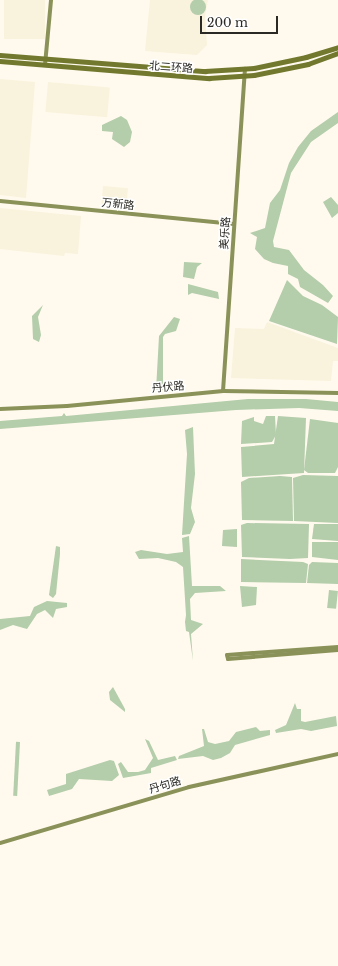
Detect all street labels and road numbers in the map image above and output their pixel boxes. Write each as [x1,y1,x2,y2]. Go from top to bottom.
street label: 北二环路 [149,59,193,75]
street label: 万新路 [101,196,135,212]
street label: 美乐路 [217,216,233,250]
street label: 丹伏路 [151,379,185,395]
street label: 丹句路 [147,774,183,796]

